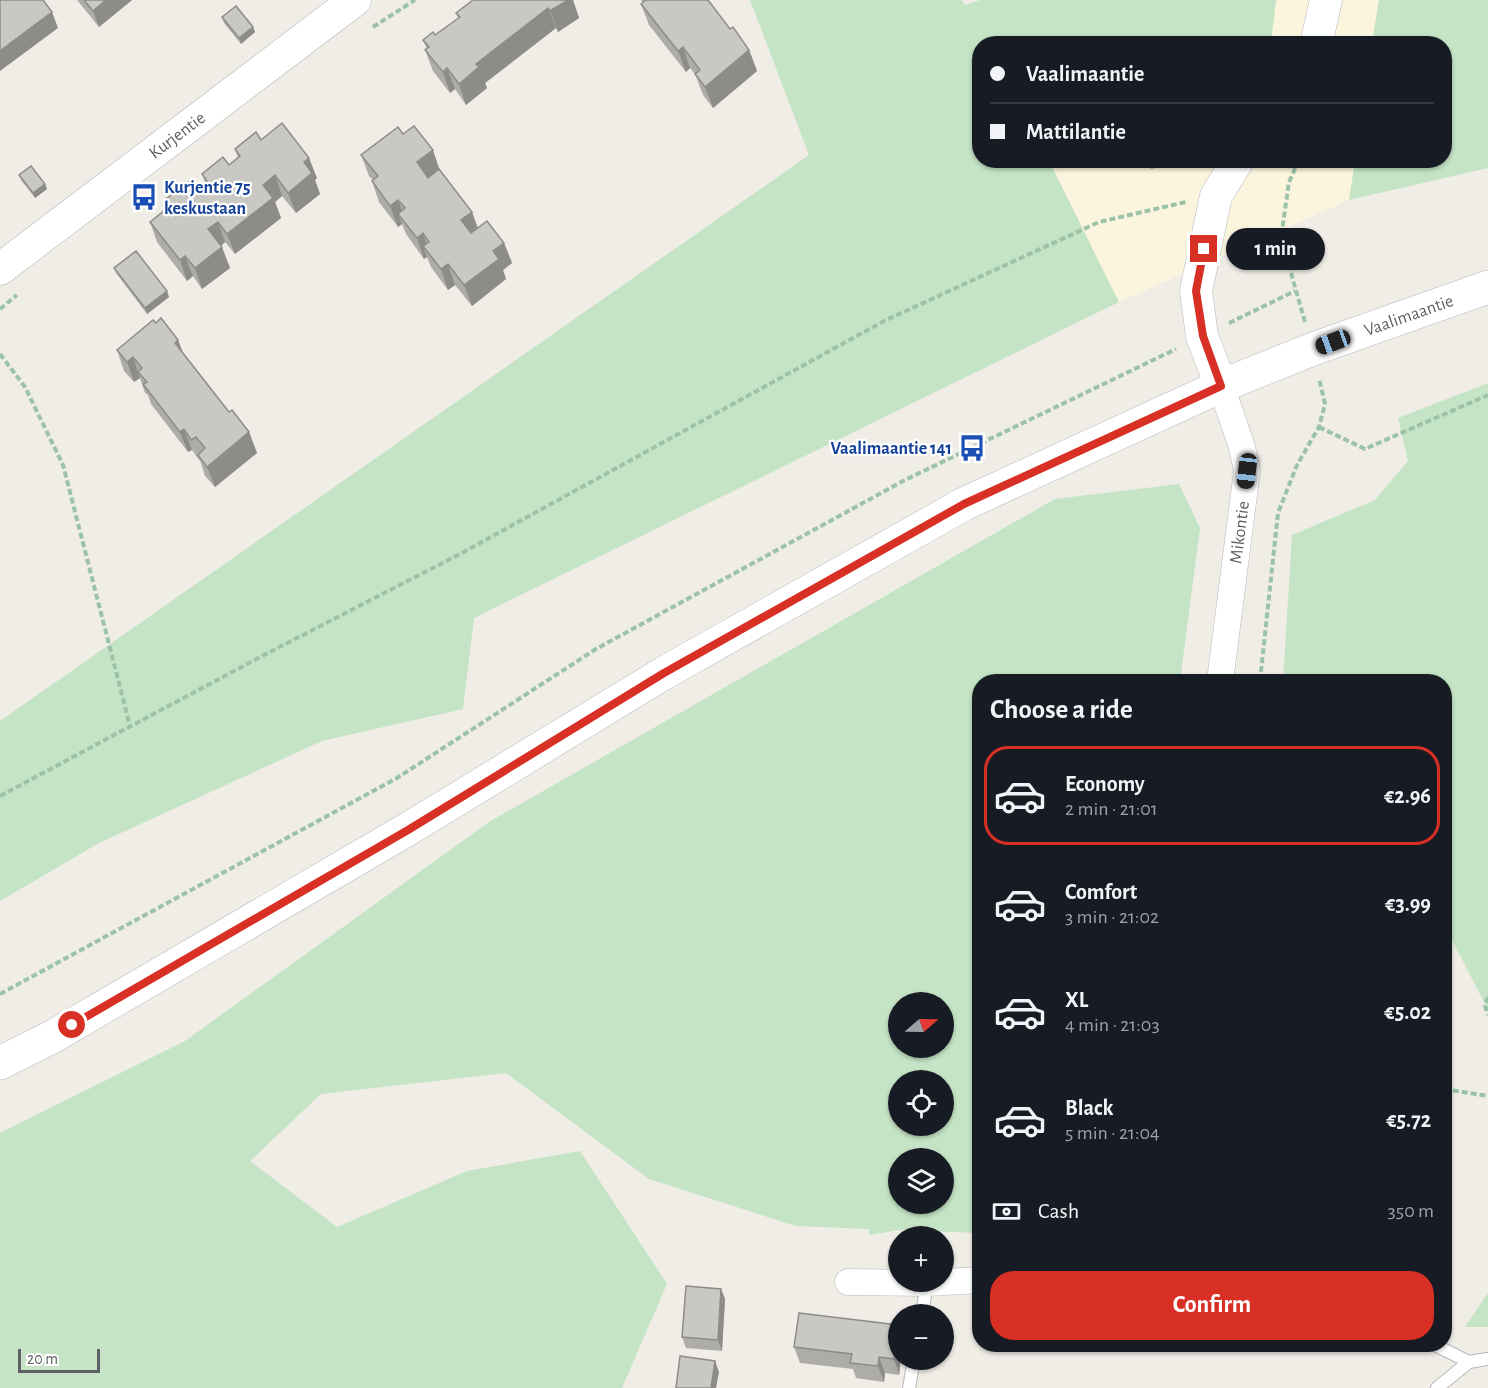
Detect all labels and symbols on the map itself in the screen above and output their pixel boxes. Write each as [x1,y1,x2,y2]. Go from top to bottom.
street label: Kurjentie [146,109,209,163]
place label: Kurjentie 75 keskustaan [164,179,251,218]
bus stop icon: Kurjentie 75 keskustaan [129,182,159,212]
callout: 1 min [1225,228,1324,270]
route end [1190,235,1217,262]
street label: Vaalimaantie [1362,292,1456,340]
car [1313,327,1353,357]
bus stop icon: Vaalimaantie 141 [957,433,987,463]
place label: Vaalimaantie 141 [830,440,952,458]
car [1236,452,1258,490]
street label: Mikontie [1227,500,1253,565]
north arrow [888,992,954,1058]
route start [58,1011,85,1038]
scale bar [18,1346,100,1374]

